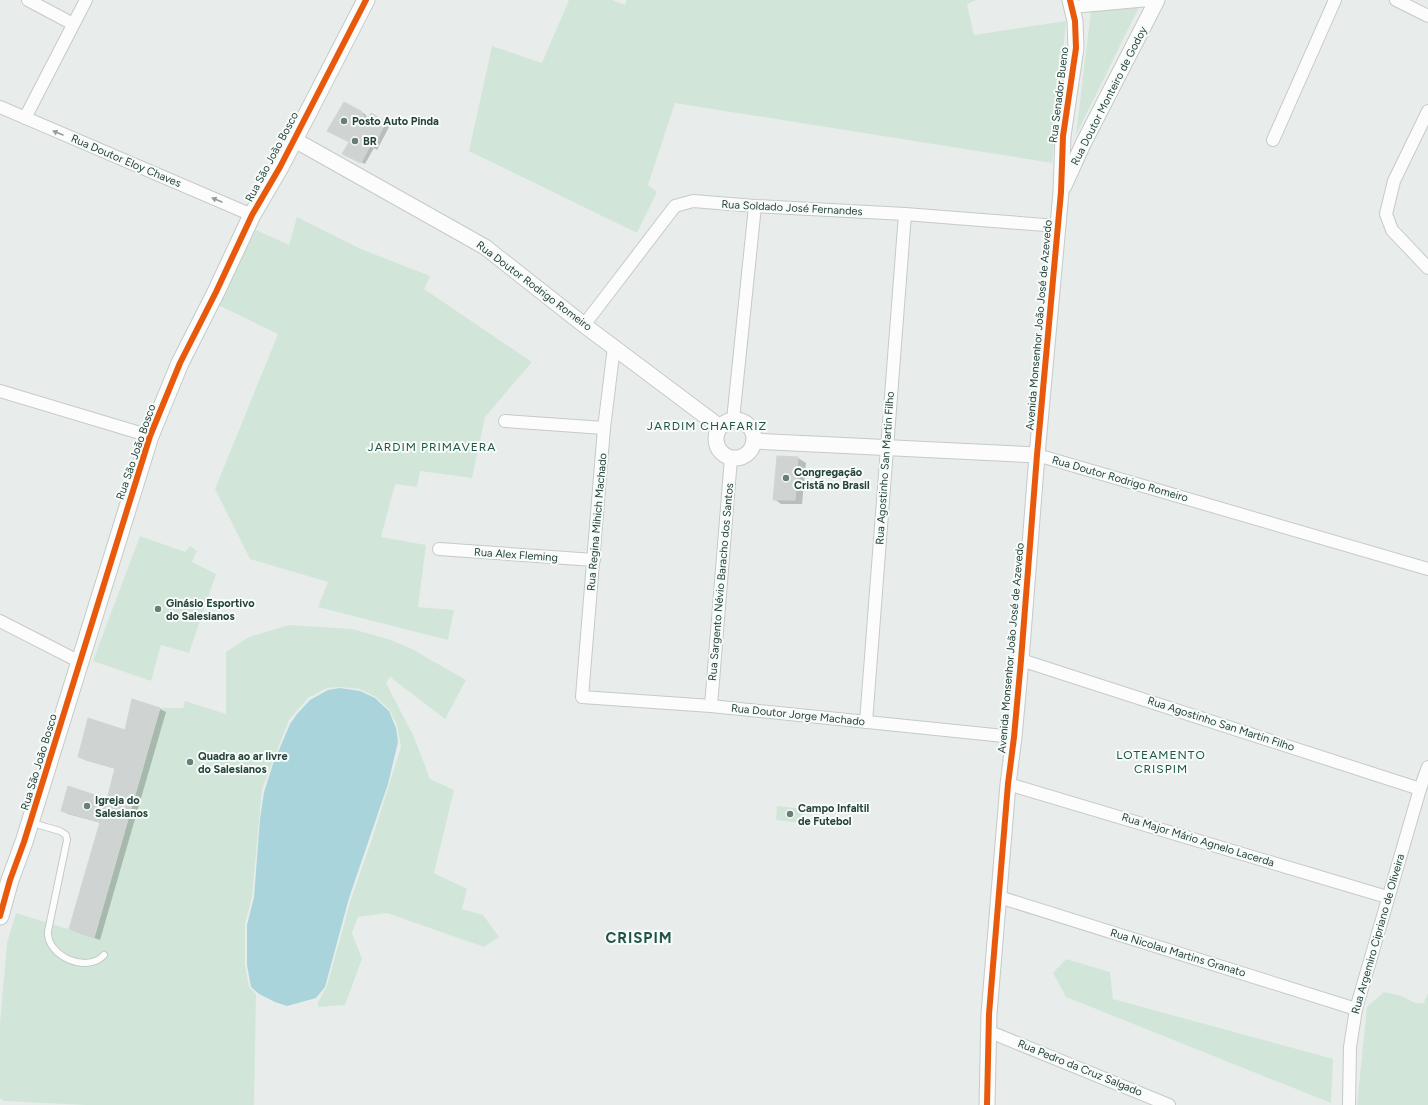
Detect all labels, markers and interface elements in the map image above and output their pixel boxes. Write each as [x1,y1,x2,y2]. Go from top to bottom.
street label: Rua Doutor Monteiro de Godoy [1068,24,1150,168]
street label: Rua Senador Bueno [1047,46,1071,144]
street label: Rua São João Bosco [243,110,301,204]
place label: Posto Auto Pinda [352,115,439,128]
marker: Posto Auto Pinda [339,116,349,126]
one-way arrow [52,129,64,135]
street label: Rua Doutor Eloy Chaves [69,132,183,190]
place label: BR [363,135,377,148]
marker: BR [350,136,360,146]
one-way arrow [211,197,222,203]
street label: Rua Soldado José Fernandes [721,198,863,218]
street label: Avenida Monsenhor João José de Azevedo [1023,219,1055,431]
street label: Rua Doutor Rodrigo Romeiro [474,238,594,334]
street label: Rua Agostinho San Martin Filho [873,391,897,545]
street label: Rua São João Bosco [114,403,158,501]
district label: JARDIM CHAFARIZ [647,419,767,433]
district label: JARDIM PRIMAVERA [368,440,497,454]
street label: Rua Regina Mihich Machado [584,452,610,592]
street label: Rua Doutor Rodrigo Romeiro [1050,453,1190,505]
place label: Congregação Cristã no Brasil [794,466,870,492]
marker: Congregação Cristã no Brasil [781,473,791,483]
street label: Rua Sargento Névio Baracho dos Santos [706,482,736,682]
street label: Avenida Monsenhor João José de Azevedo [995,542,1027,754]
street label: Rua Alex Fleming [474,546,558,564]
place label: Ginásio Esportivo do Salesianos [166,597,255,623]
marker: Ginásio Esportivo do Salesianos [153,604,163,614]
street label: Rua Agostinho San Martin Filho [1146,694,1296,754]
street label: Rua Doutor Jorge Machado [730,701,866,729]
street label: Rua São João Bosco [18,712,60,812]
district label: LOTEAMENTO CRISPIM [1116,748,1206,776]
place label: Quadra ao ar livre do Salesianos [198,750,287,776]
marker: Quadra ao ar livre do Salesianos [185,757,195,767]
place label: Igreja do Salesianos [95,794,148,820]
marker: Igreja do Salesianos [82,801,92,811]
place label: Campo Infaltil de Futebol [798,802,870,828]
marker: Campo Infaltil de Futebol [785,809,795,819]
street label: Rua Major Mário Agnelo Lacerda [1120,811,1276,869]
street label: Rua Argemiro Cipriano de Oliveira [1349,852,1407,1016]
street label: Rua Nicolau Martins Granato [1109,926,1247,980]
district label: CRISPIM [605,929,673,947]
street label: Rua Pedro da Cruz Salgado [1016,1037,1144,1099]

